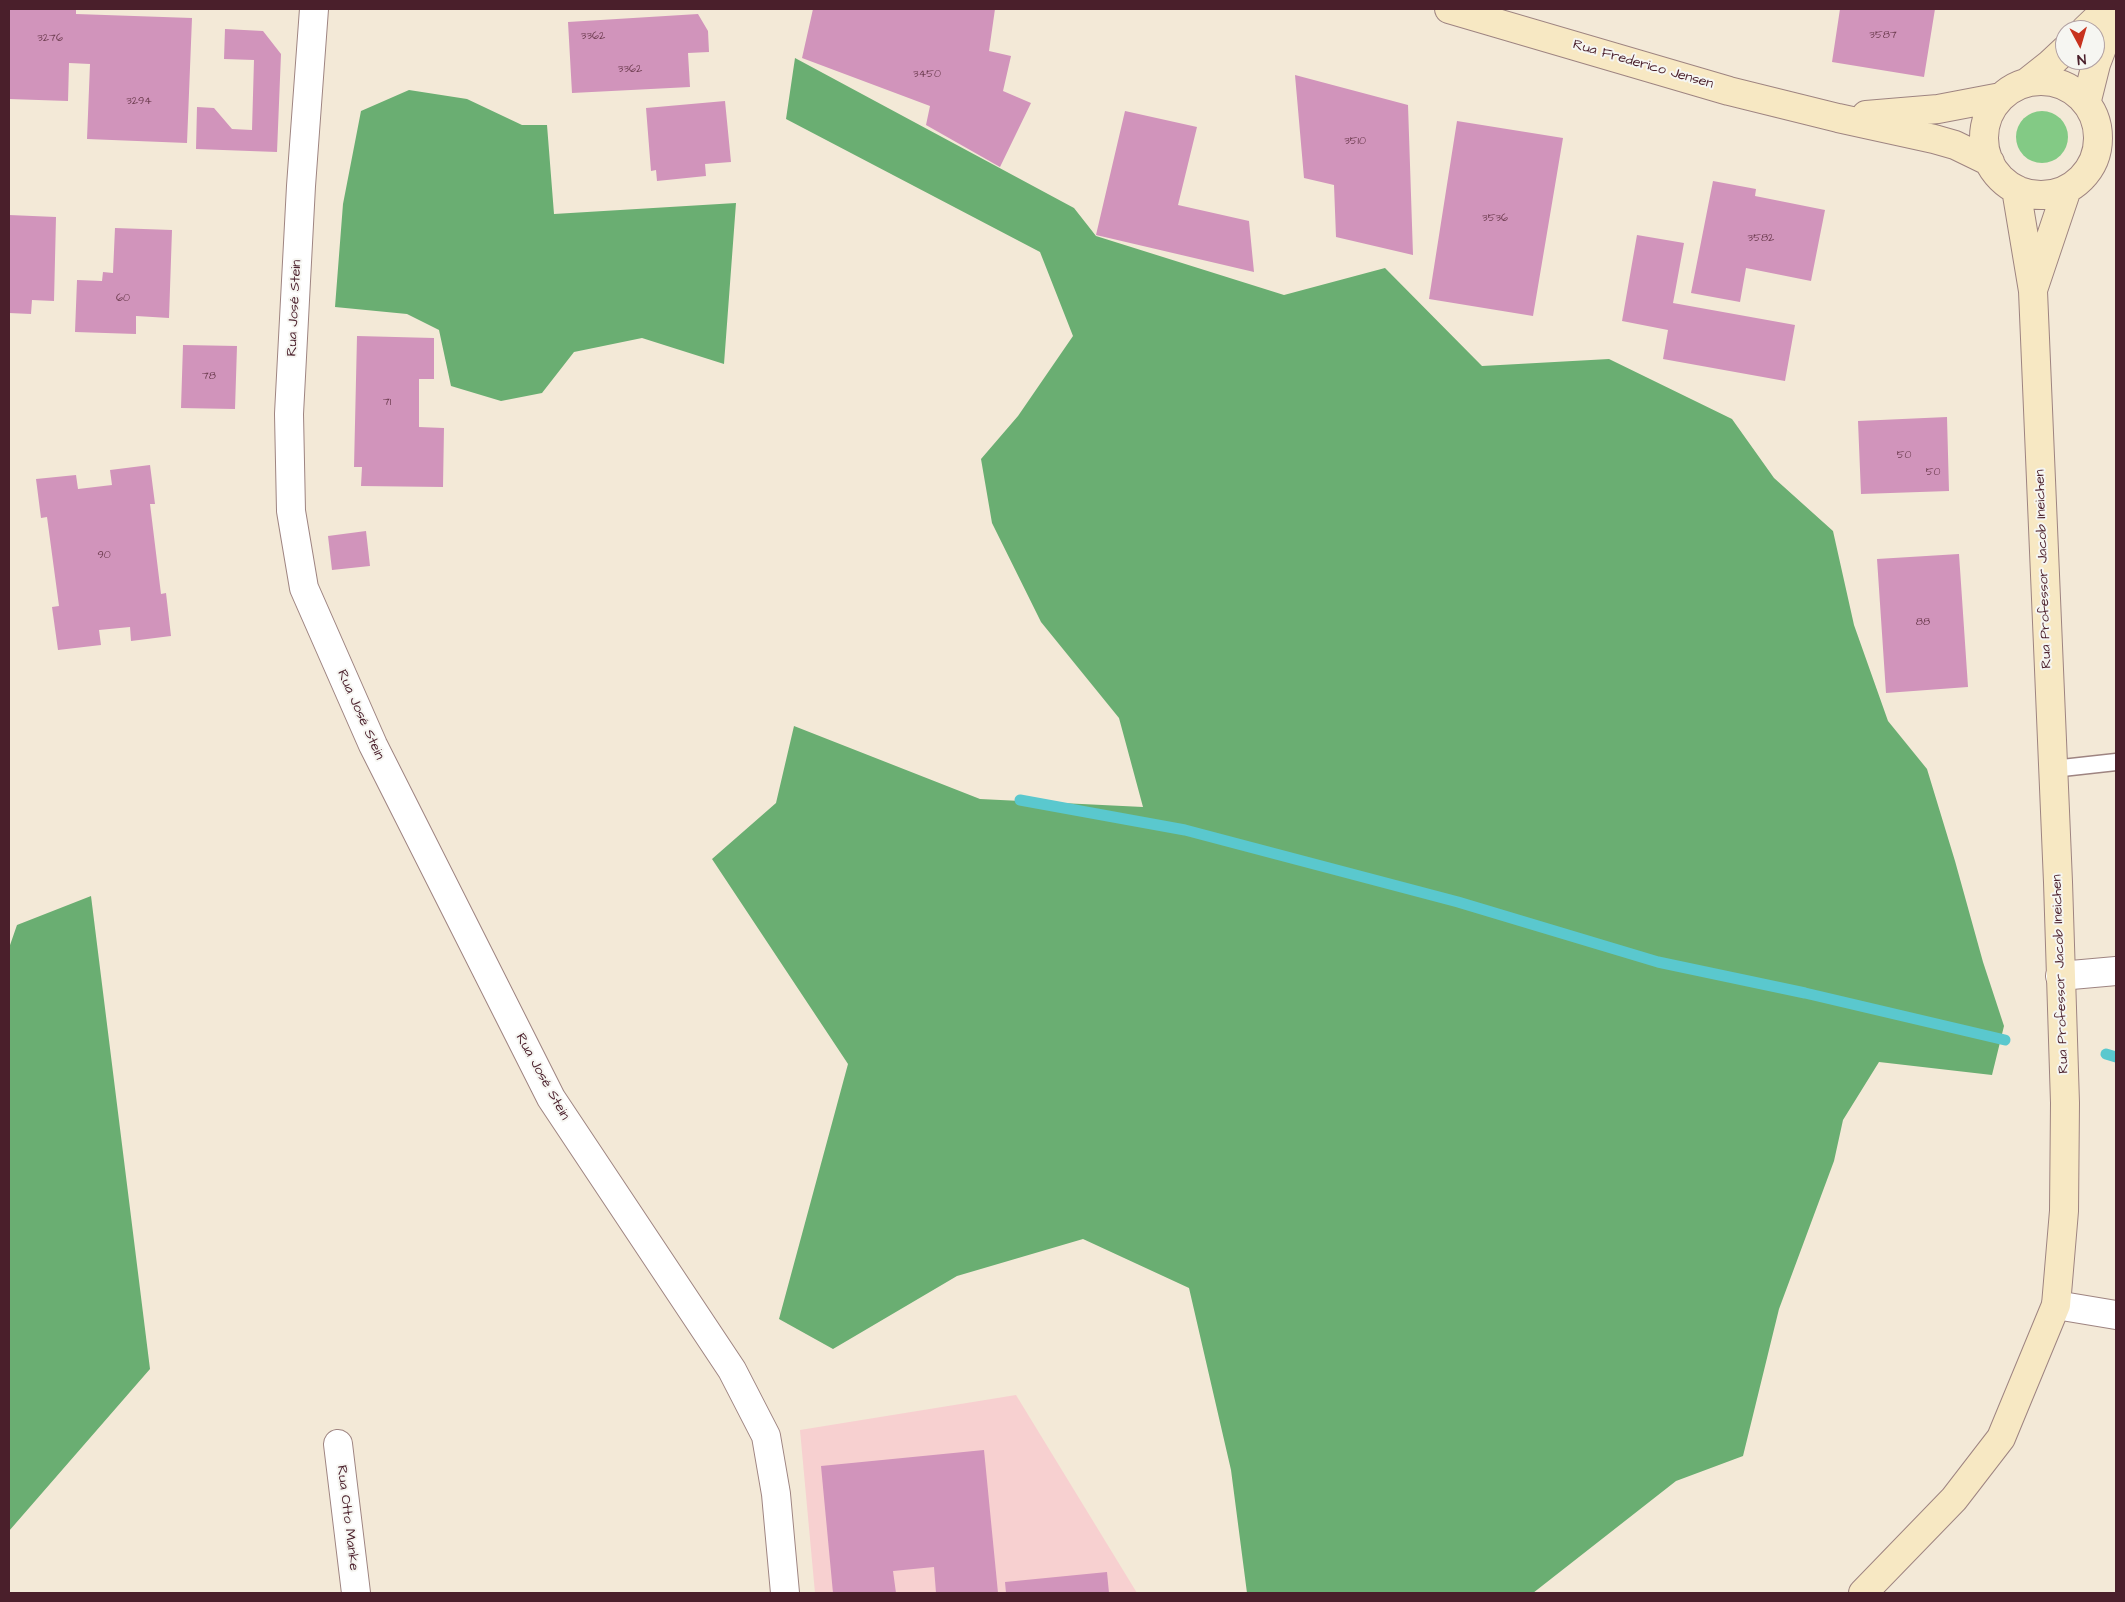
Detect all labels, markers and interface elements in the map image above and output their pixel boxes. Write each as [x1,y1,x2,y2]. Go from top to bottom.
north arrow [2055,20,2105,70]
house number: 3587 [1869,29,1897,43]
house number: 3362 [581,30,605,44]
house number: 3276 [37,32,63,46]
street label: Rua Frederico Jensen [1571,37,1715,93]
text: N [2076,49,2087,69]
house number: 3362 [618,63,642,77]
house number: 3450 [913,68,941,82]
house number: 3294 [126,95,152,109]
house number: 3510 [1344,135,1366,149]
house number: 3536 [1482,212,1508,226]
house number: 3582 [1748,232,1774,246]
street label: Rua José Stein [284,259,306,357]
house number: 60 [116,292,130,306]
house number: 78 [202,370,216,384]
house number: 71 [383,396,391,410]
house number: 50 [1897,449,1911,463]
house number: 50 [1926,466,1940,480]
street label: Rua Professor Jacob Ineichen [2032,469,2056,669]
house number: 90 [97,549,111,563]
house number: 88 [1916,616,1930,630]
street label: Rua José Stein [333,667,387,763]
street label: Rua Professor Jacob Ineichen [2049,874,2073,1074]
street label: Rua José Stein [511,1031,573,1123]
street label: Rua Otto Manke [332,1464,362,1572]

